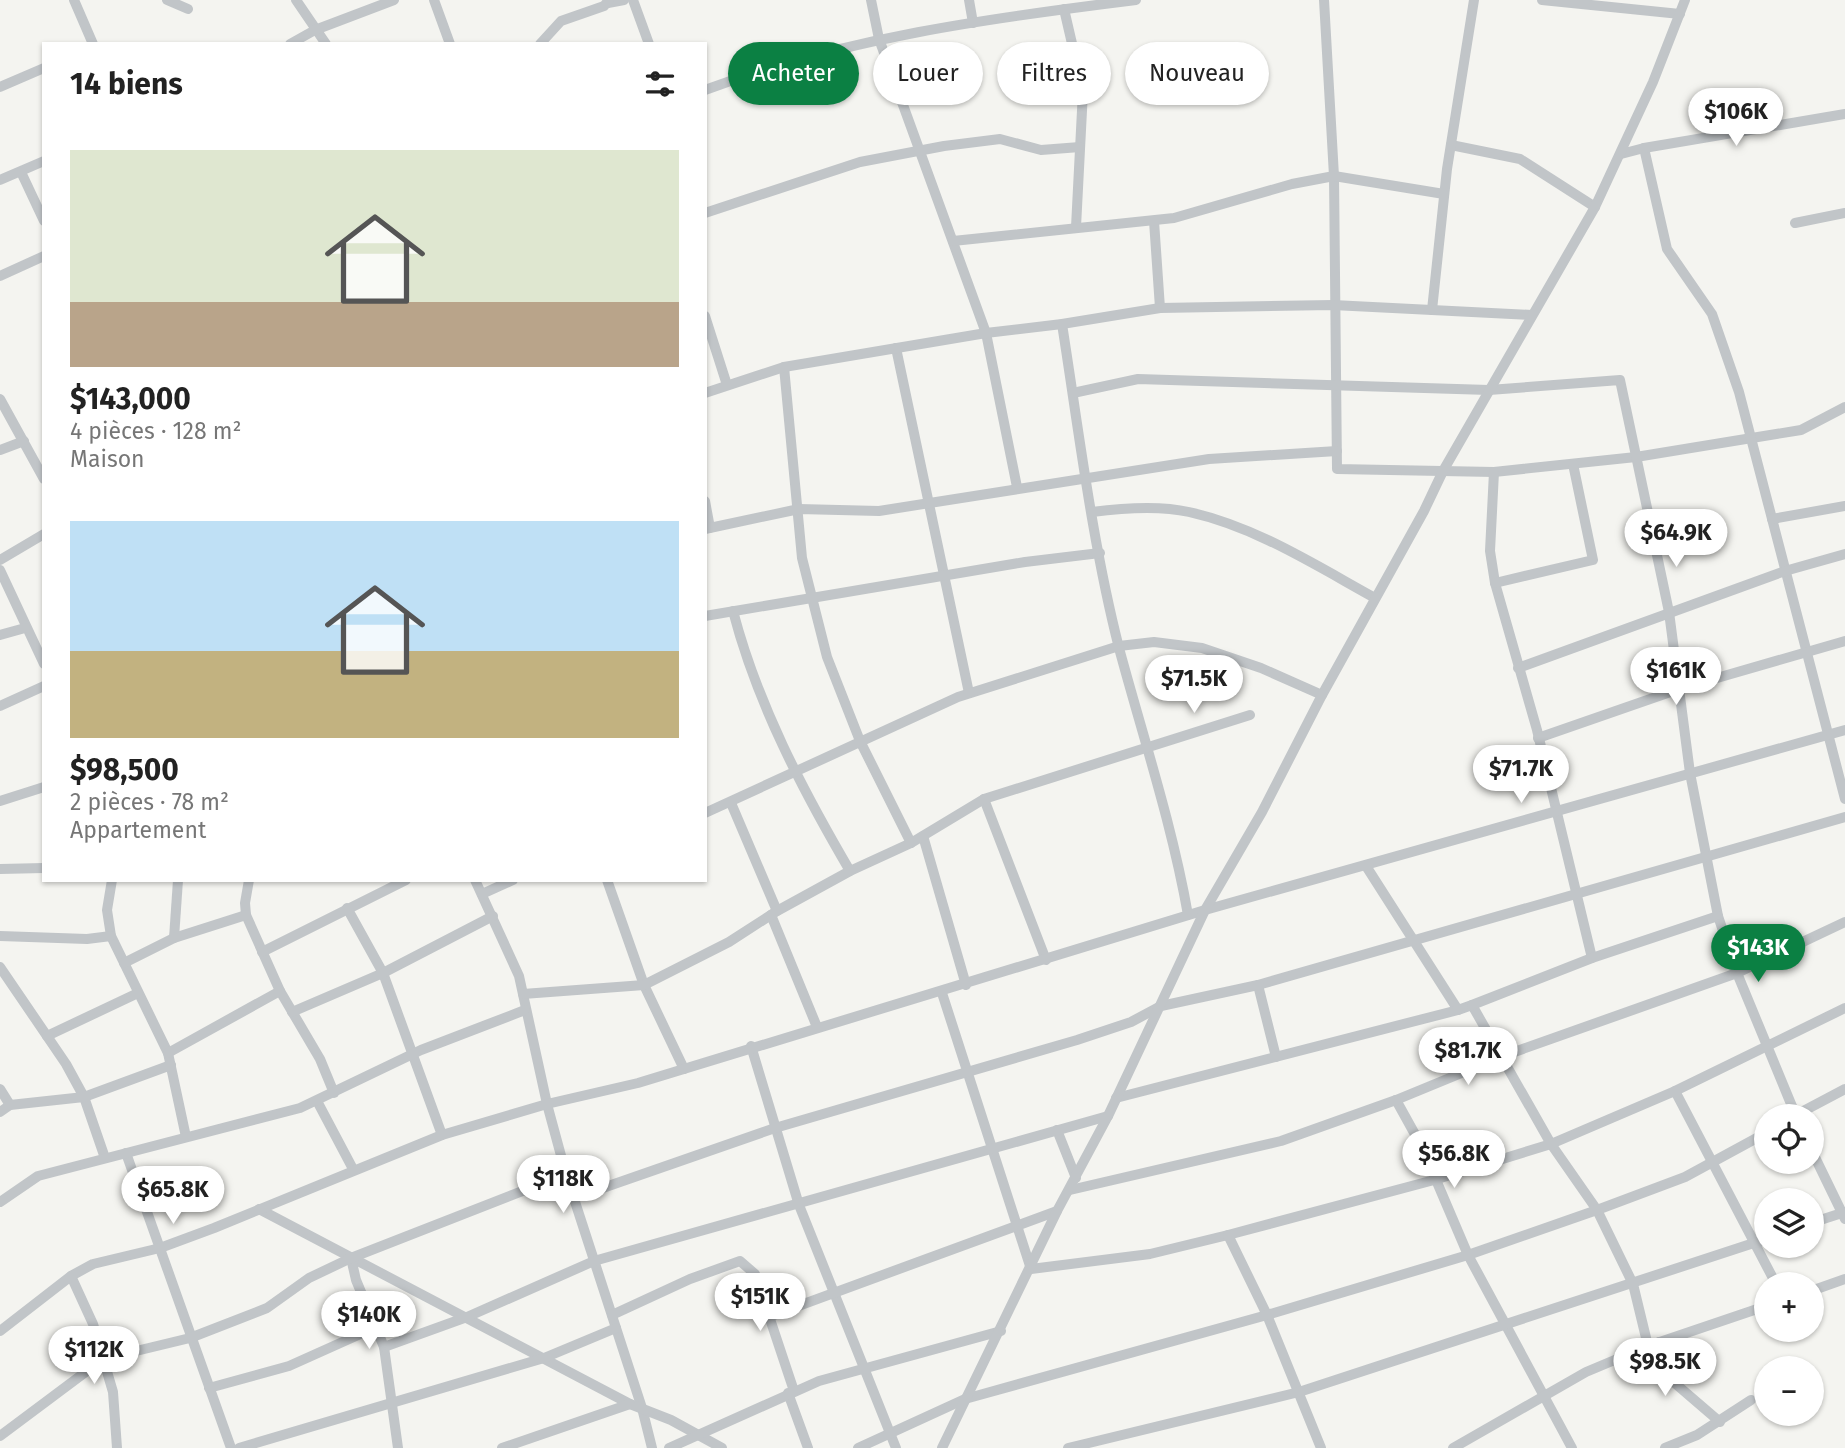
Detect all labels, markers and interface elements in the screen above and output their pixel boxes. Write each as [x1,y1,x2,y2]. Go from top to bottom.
chip: Acheter [728,42,859,105]
chip: Louer [873,42,983,105]
chip: Filtres [997,42,1111,105]
chip: Nouveau [1125,42,1269,105]
icon: filters [641,65,679,103]
text: 14 biens [70,66,183,102]
pin: $106K [1687,88,1785,148]
text: $106K [1704,97,1768,125]
icon: home [312,196,438,322]
text: $143,000 [70,381,191,417]
text: 4 pièces · 128 m² [70,417,241,445]
text: Maison [70,445,145,473]
pin: $64.9K [1619,510,1733,569]
text: $64.9K [1640,518,1712,546]
icon: home [312,567,438,693]
pin: $161K [1627,648,1725,707]
pin: $71.5K [1137,656,1251,715]
text: $161K [1646,656,1706,684]
text: $71.5K [1161,664,1227,692]
pin: $71.7K [1464,746,1578,805]
text: $98,500 [70,752,179,788]
text: $71.7K [1489,754,1553,782]
text: 2 pièces · 78 m² [70,788,229,816]
text: Appartement [70,816,206,844]
pin: $143K [1709,925,1807,984]
text: $143K [1727,933,1789,961]
pin: $81.7K [1411,1028,1525,1087]
text: $81.7K [1435,1036,1501,1064]
map controls [1754,1104,1824,1426]
button: locate [1754,1104,1824,1174]
pin: $56.8K [1397,1130,1511,1190]
text: $56.8K [1418,1139,1490,1167]
pin: $118K [514,1156,612,1215]
text: $118K [533,1164,593,1192]
pin: $65.8K [116,1166,230,1226]
text: $65.8K [137,1175,209,1203]
button: layers [1754,1188,1824,1258]
button: + [1754,1272,1824,1342]
pin: $151K [711,1274,809,1333]
text: $151K [731,1282,789,1310]
pin: $140K [320,1292,418,1351]
text: $140K [337,1300,401,1328]
pin: $112K [45,1326,143,1386]
text: $112K [64,1335,124,1363]
pin: $98.5K [1608,1338,1722,1398]
text: $98.5K [1629,1347,1701,1375]
button: − [1754,1356,1824,1426]

